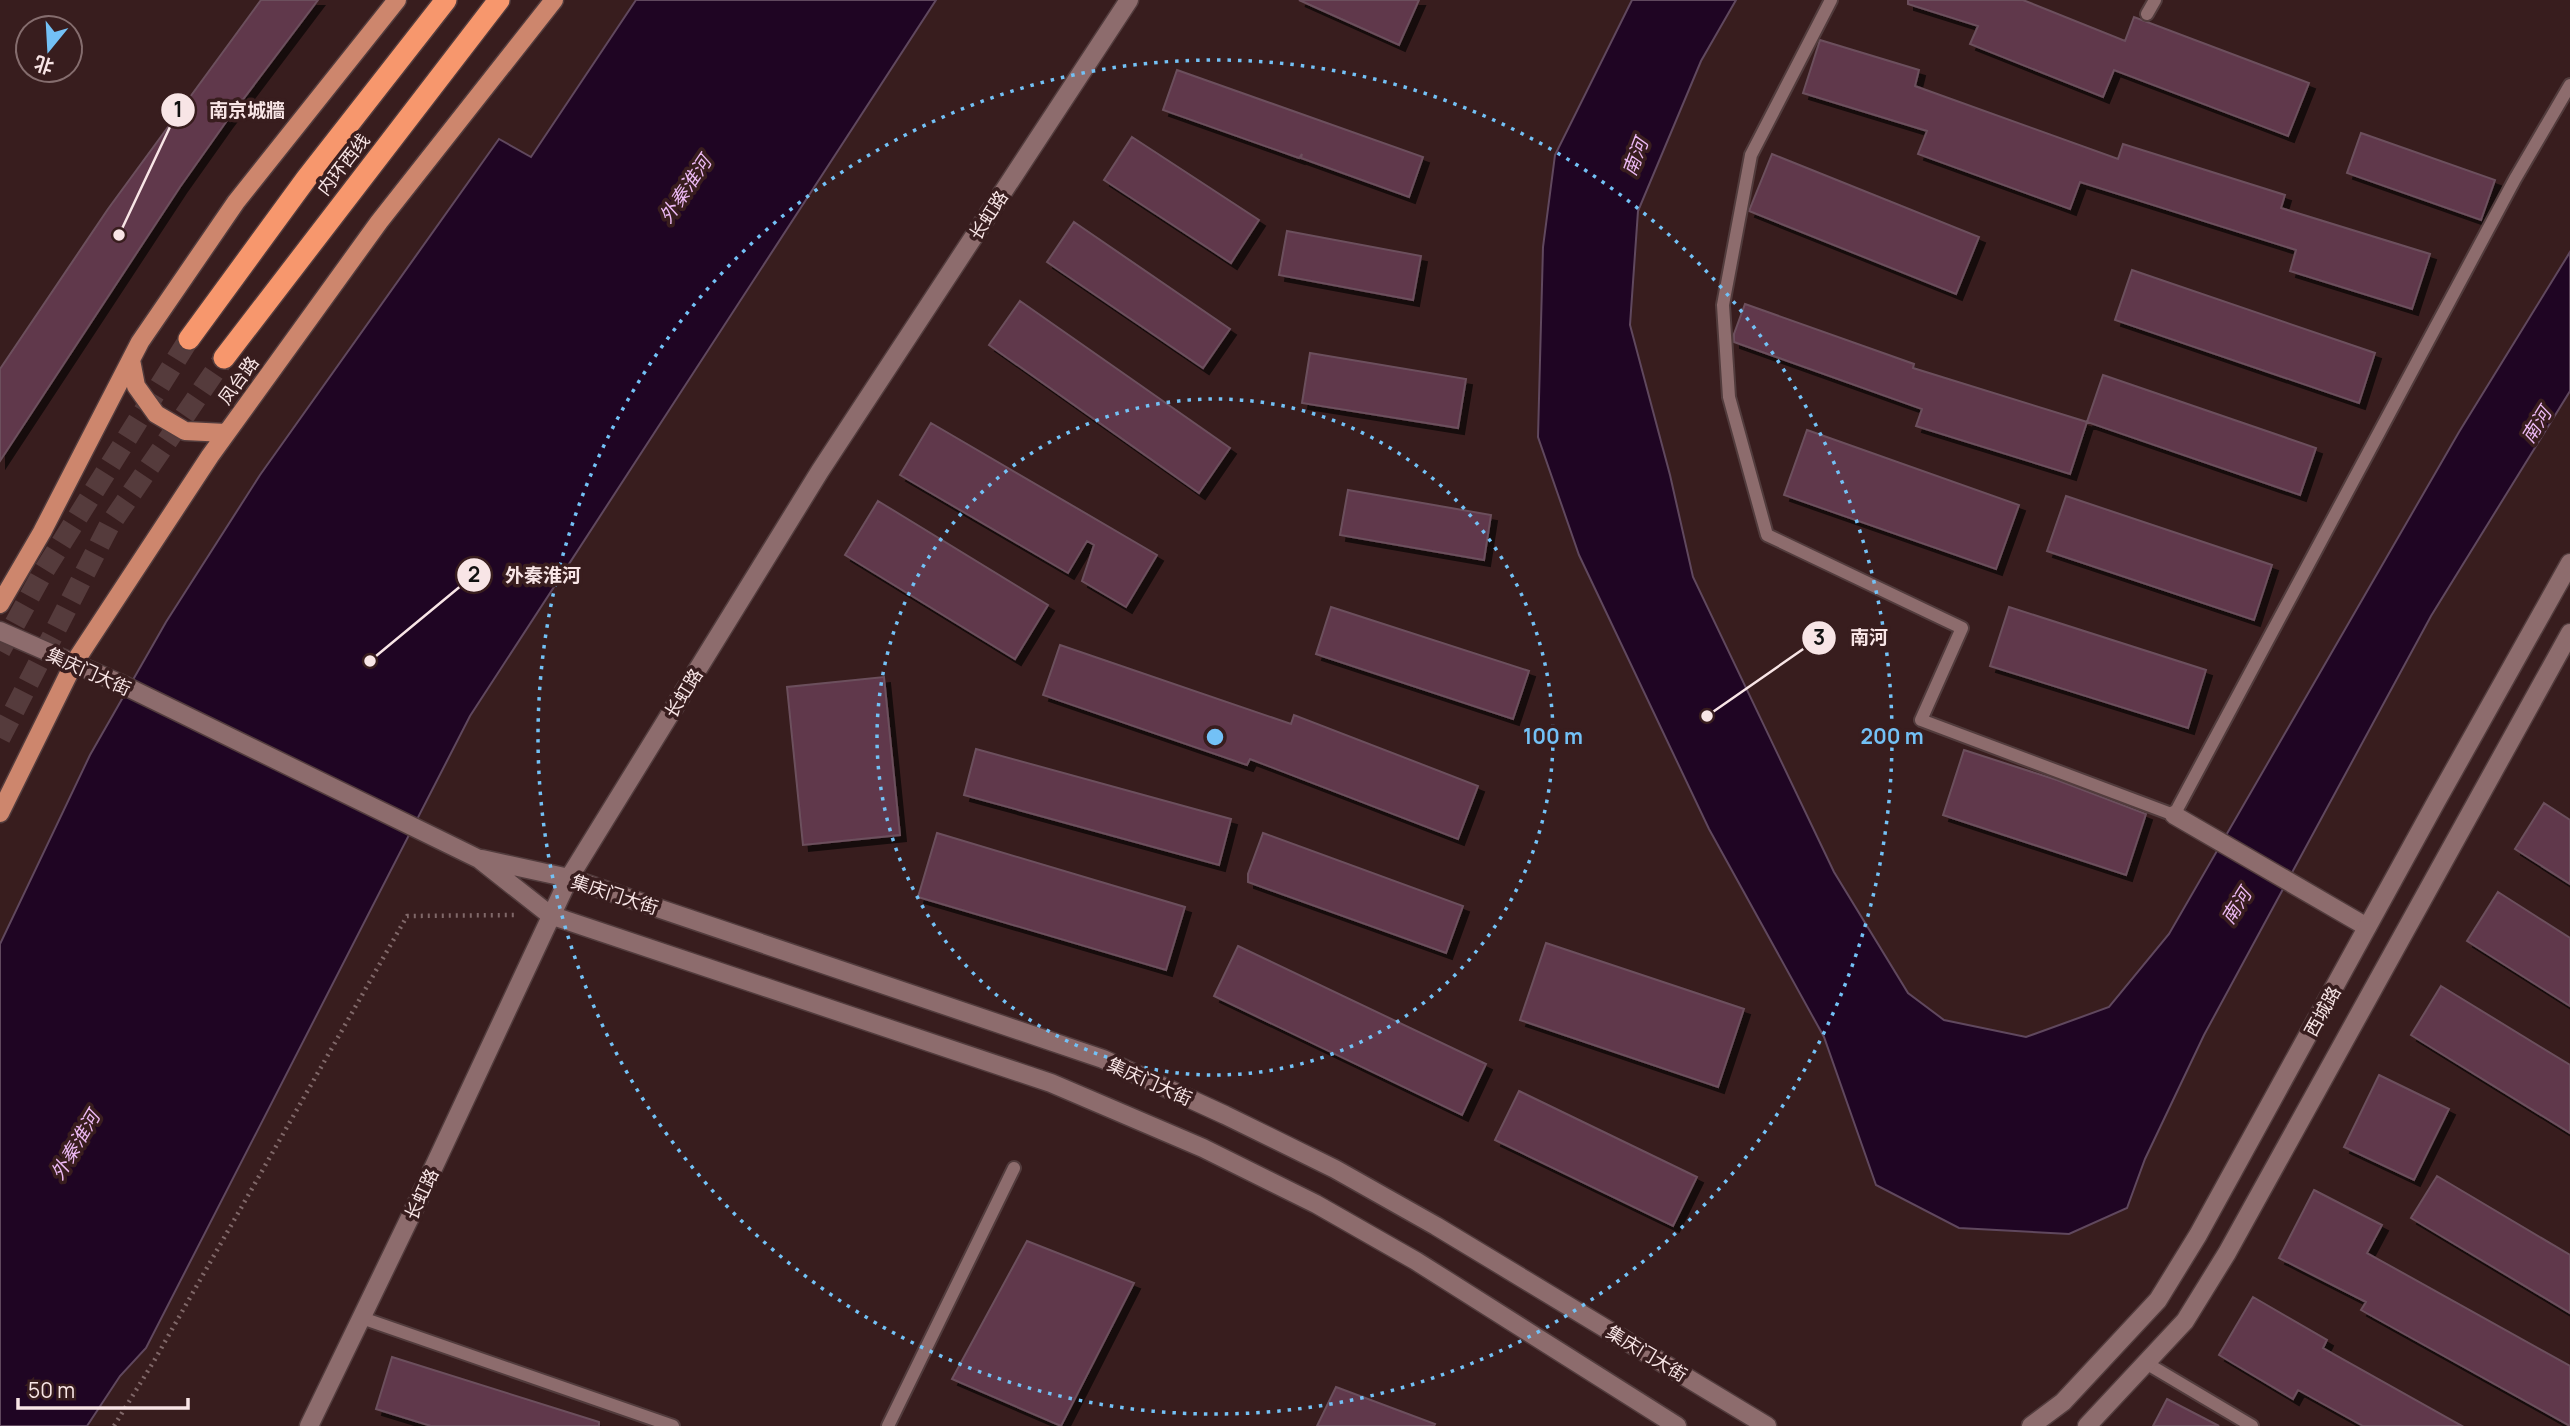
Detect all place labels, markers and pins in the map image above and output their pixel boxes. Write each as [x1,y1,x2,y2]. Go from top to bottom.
callout: 南京城牆 [160,90,299,130]
callout: 外秦淮河 [456,555,595,595]
callout: 南河 [1801,618,1902,658]
centre of rings [1203,725,1227,749]

